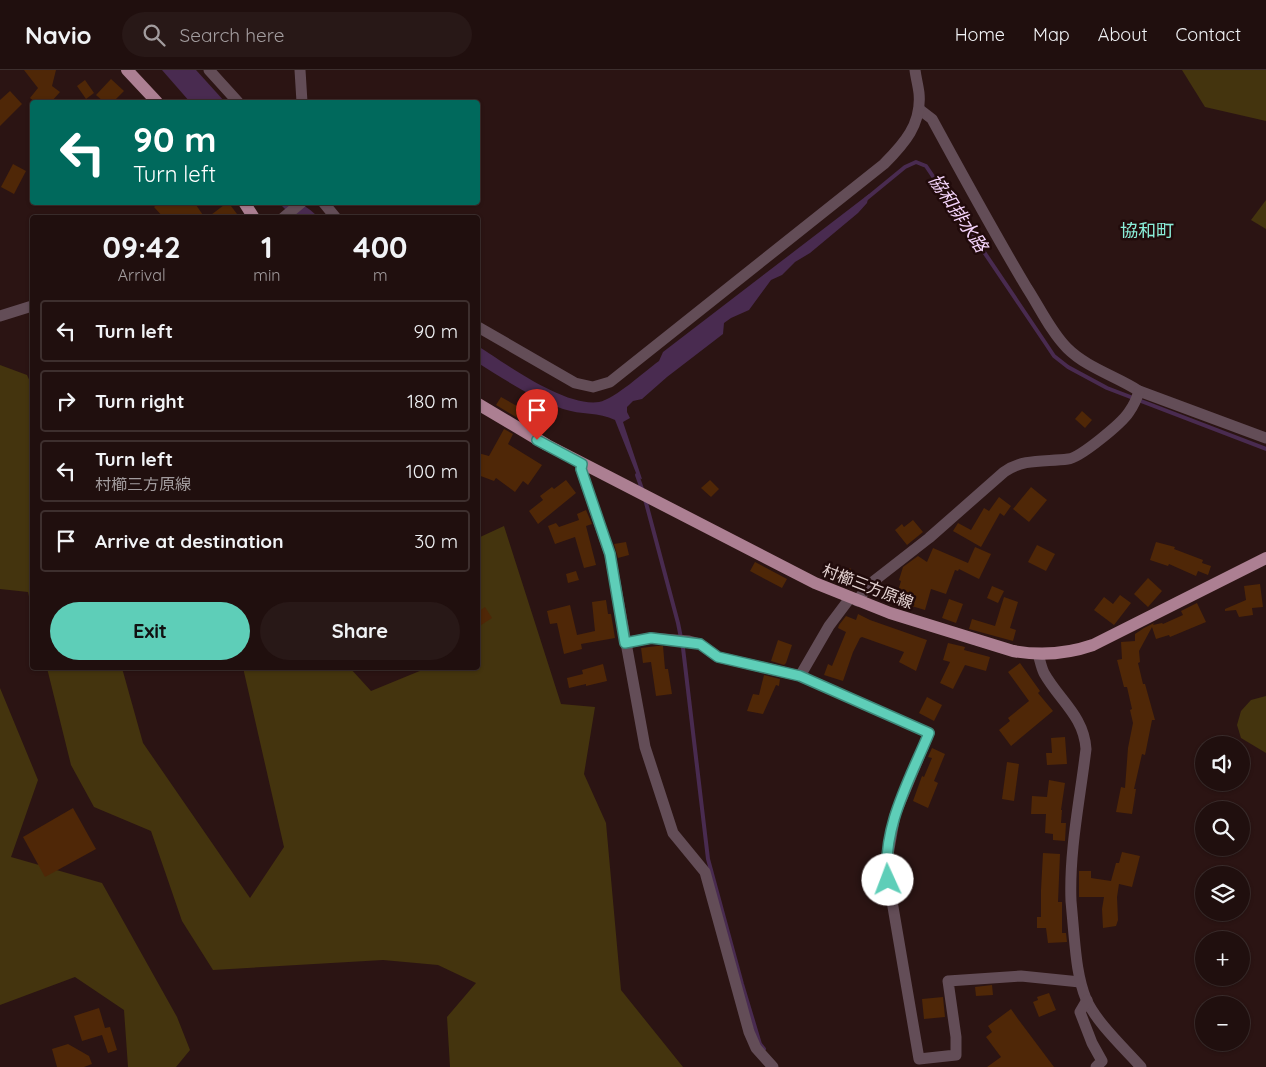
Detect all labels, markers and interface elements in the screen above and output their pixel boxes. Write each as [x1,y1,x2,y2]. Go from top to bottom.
search box [122,12,472,57]
text: Navio [25,20,92,50]
icon: search [140,21,168,49]
text: Search here [180,23,284,47]
text: Home [955,23,1005,46]
text: Map [1033,23,1070,46]
text: About [1098,23,1148,46]
text: Contact [1176,23,1241,46]
text: 90 m [133,117,216,161]
icon: left [50,120,115,185]
text: Turn left [133,160,216,188]
water label: 協和排水路 [924,169,994,258]
district label: 協和町 [1120,219,1174,242]
text: 09:42 [102,228,181,266]
text: 1 [261,228,273,266]
text: 400 [353,228,408,266]
text: Arrival [118,265,166,285]
text: min [253,265,281,285]
text: m [373,265,388,285]
icon: left [52,317,80,345]
text: Turn left [95,319,173,343]
text: 90 m [414,319,458,343]
icon: right [52,387,80,415]
text: Turn right [95,389,184,413]
text: 180 m [407,389,458,413]
pin [516,389,558,440]
icon: arrive [523,396,551,424]
text: Turn left [95,447,173,471]
icon: left [52,457,80,485]
text: 100 m [406,459,458,483]
text: 村櫛三方原線 [95,474,191,494]
icon: arrive [52,527,80,555]
text: Arrive at destination [95,529,284,553]
text: 30 m [414,529,458,553]
street label: 村櫛三方原線 [820,559,916,613]
button: Exit [50,602,250,660]
button: Share [260,602,460,660]
map controls [1195,736,1250,1051]
button: sound [1195,736,1250,791]
button: search [1195,801,1250,856]
position arrow [861,853,913,905]
button: layers [1195,866,1250,921]
button: + [1195,931,1250,986]
button: − [1195,996,1250,1051]

